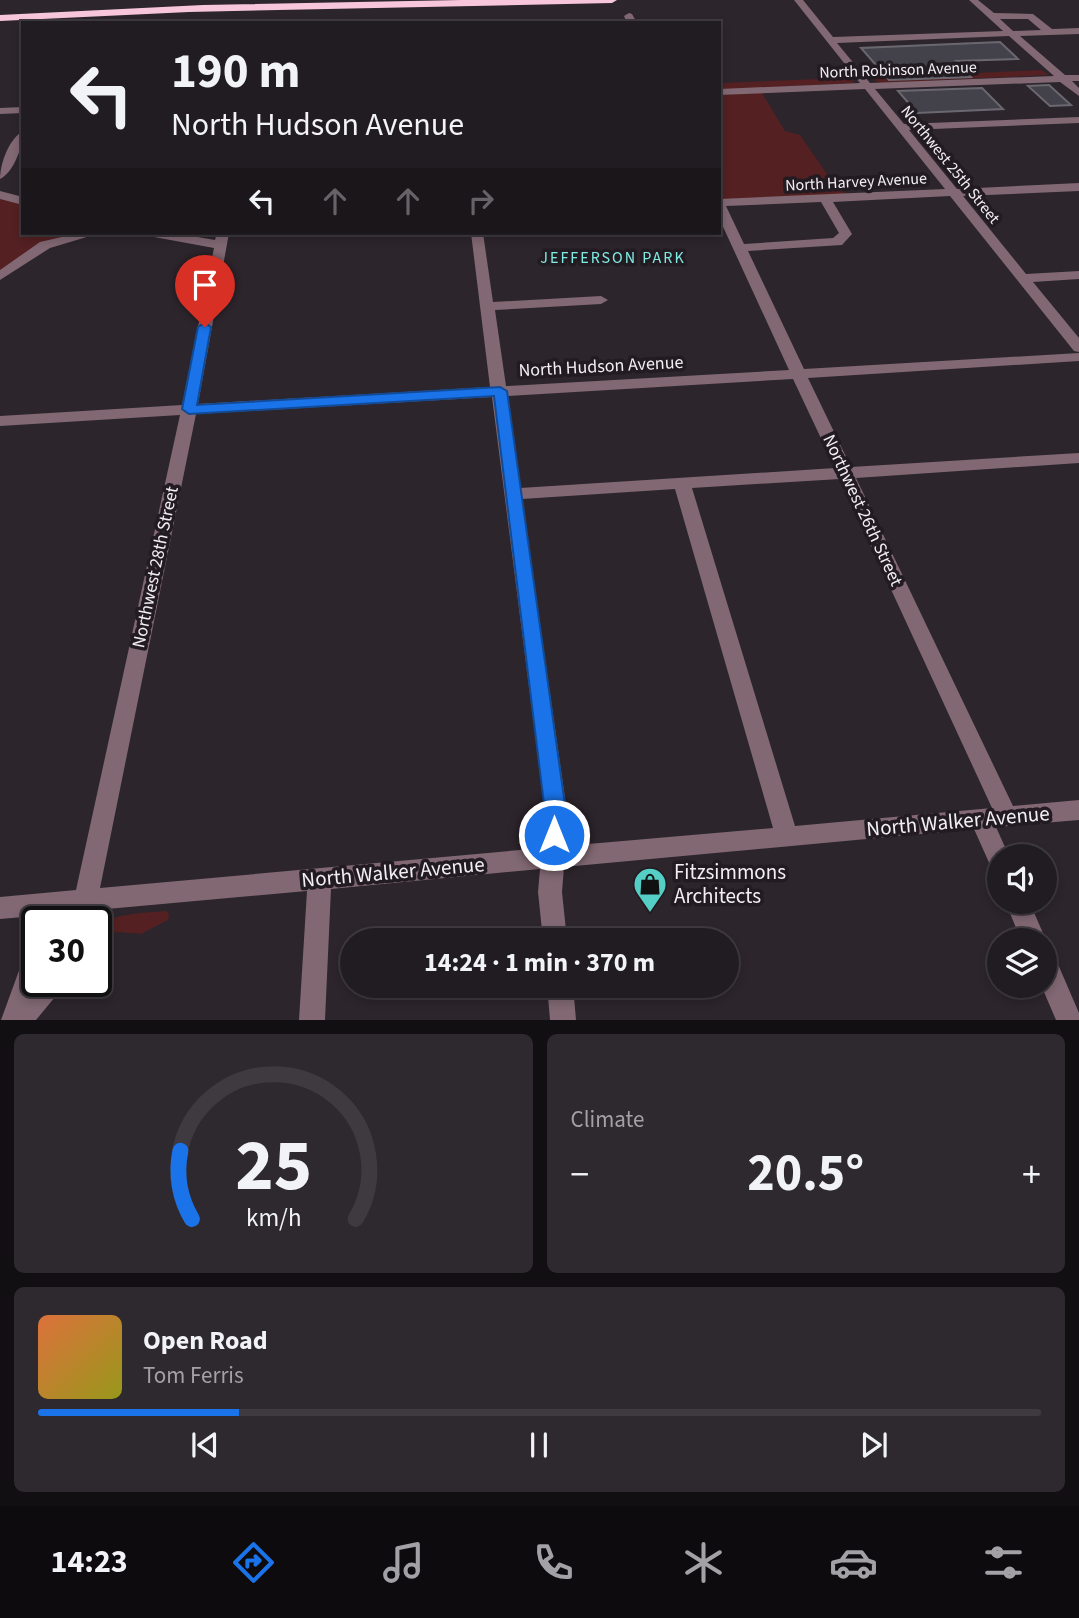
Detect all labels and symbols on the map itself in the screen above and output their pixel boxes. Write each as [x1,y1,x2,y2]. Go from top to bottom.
street label: North Robinson Avenue [819,56,977,84]
street label: Northwest 25th Street [896,101,1005,229]
street label: North Harvey Avenue [785,167,927,197]
district label: JEFFERSON PARK [540,247,686,269]
pin [175,255,235,327]
street label: North Hudson Avenue [518,350,684,383]
street label: Northwest 26th Street [816,430,909,590]
street label: Northwest 28th Street [126,484,185,650]
position arrow [517,798,591,872]
street label: North Walker Avenue [865,798,1051,844]
street label: North Walker Avenue [300,849,486,895]
place label: Fitzsimmons Architects [674,857,786,911]
shop icon: Fitzsimmons Architects [631,865,669,914]
speed limit sign: 30 [21,906,112,997]

